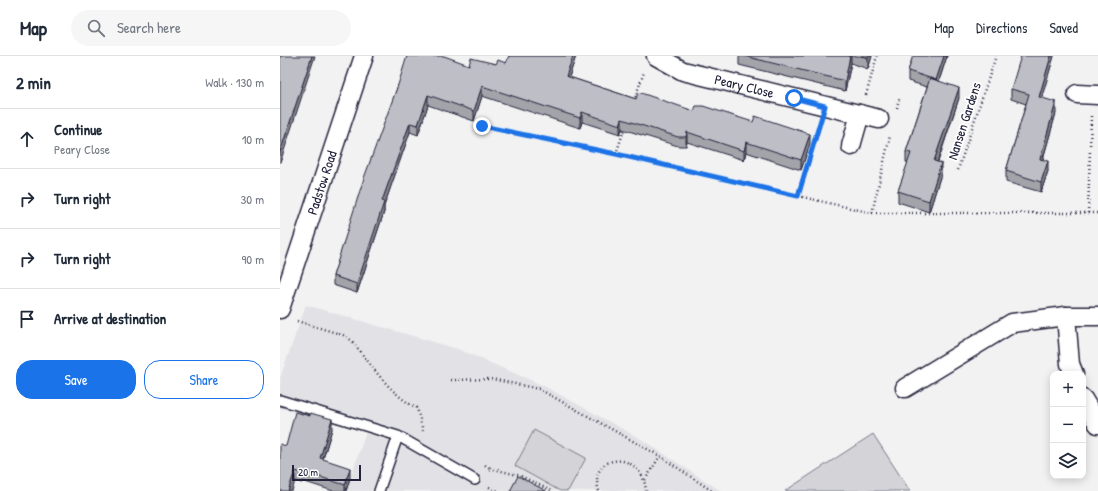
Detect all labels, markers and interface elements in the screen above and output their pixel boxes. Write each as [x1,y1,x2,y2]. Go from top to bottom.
search box [71,10,351,46]
text: Map [20,15,47,41]
icon: search [85,17,107,39]
text: Search here [117,17,181,38]
text: Map [934,18,954,37]
text: Directions [976,18,1027,37]
text: Saved [1049,18,1078,37]
street label: Peary Close [713,69,776,102]
text: 2 min [16,71,51,94]
text: Walk · 130 m [205,73,264,91]
street label: Nansen Gardens [942,80,985,162]
route start [785,89,803,107]
route end [473,117,491,135]
text: Continue [54,119,102,140]
icon: ahead [16,128,38,150]
text: 10 m [242,130,264,148]
text: Peary Close [54,140,110,158]
street label: Padstow Road [302,148,341,217]
icon: right [16,188,38,210]
text: Turn right [54,188,110,209]
text: 30 m [241,190,264,208]
icon: right [16,248,38,270]
text: Turn right [54,248,110,269]
text: 90 m [242,250,264,268]
icon: arrive [16,308,38,330]
text: Arrive at destination [54,308,166,329]
button: Save [16,360,136,399]
button: Share [144,360,264,399]
map controls [1050,371,1086,479]
button: + [1050,371,1086,407]
button: − [1050,407,1086,443]
button: layers [1050,443,1086,479]
scale bar [292,463,361,482]
text: 20 m [298,465,318,479]

